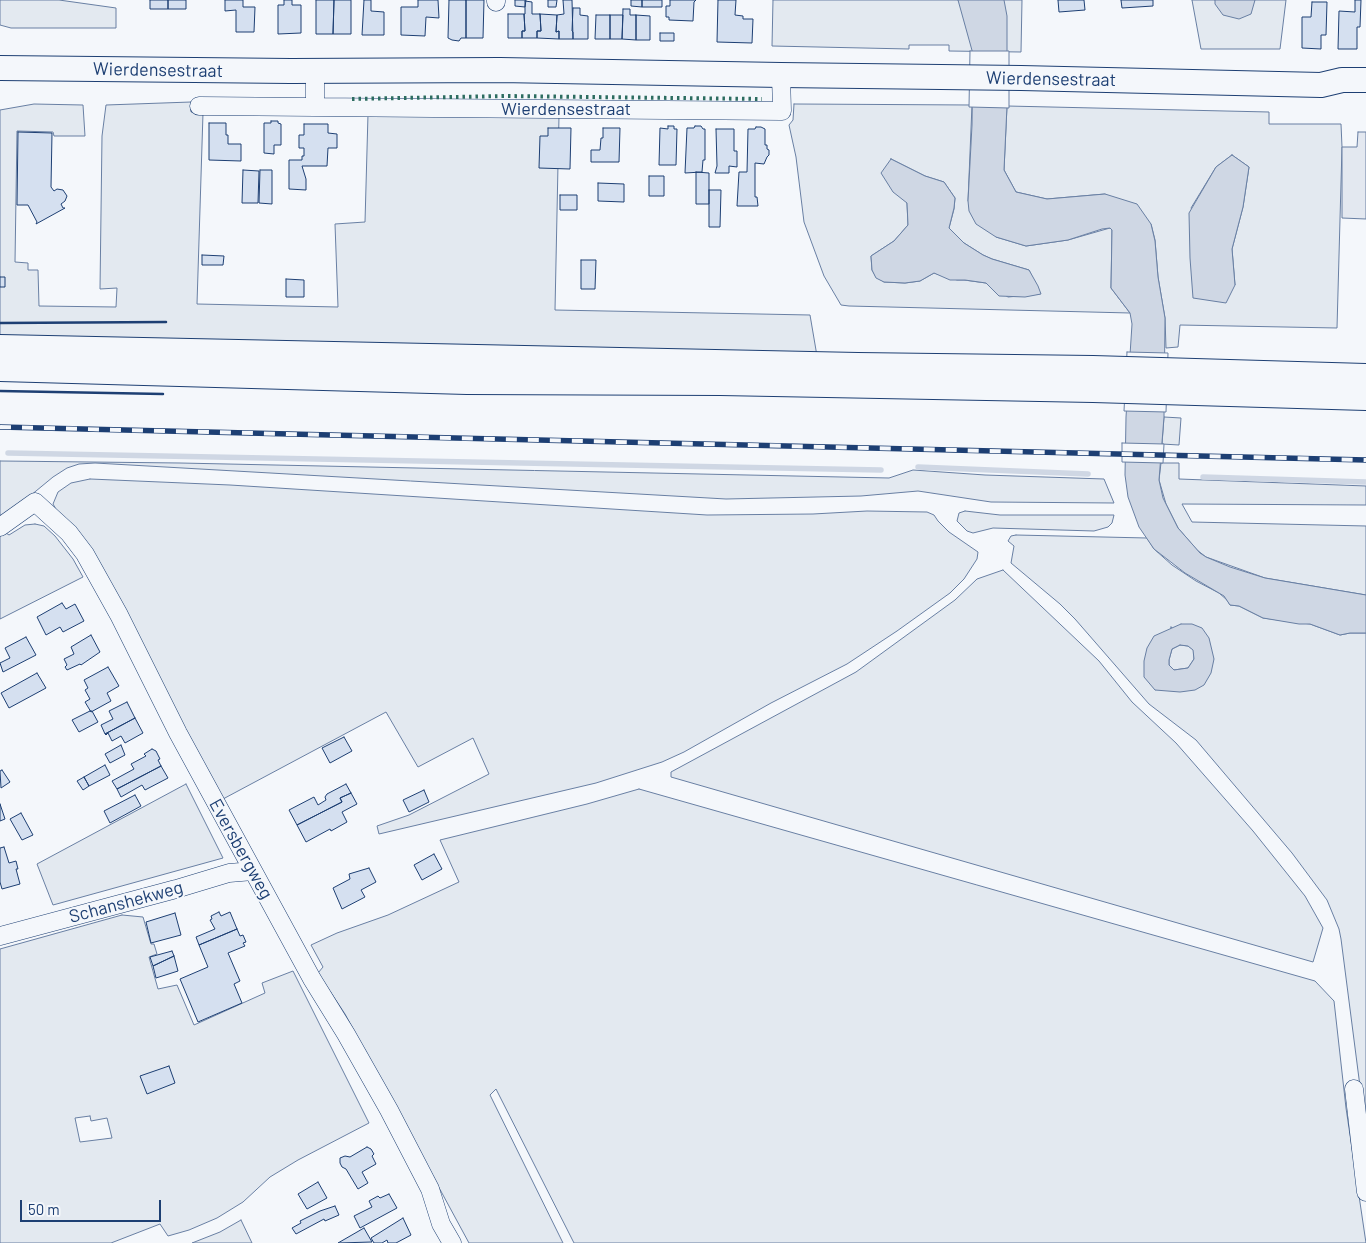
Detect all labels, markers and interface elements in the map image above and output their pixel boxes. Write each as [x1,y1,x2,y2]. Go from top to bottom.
street label: Wierdensestraat [93,58,223,82]
street label: Wierdensestraat [986,67,1116,91]
street label: Wierdensestraat [501,98,631,120]
street label: Eversbergweg [205,795,277,903]
street label: Schanshekweg [67,876,185,928]
scale bar [22,1190,164,1222]
text: 50 m [28,1200,60,1218]

